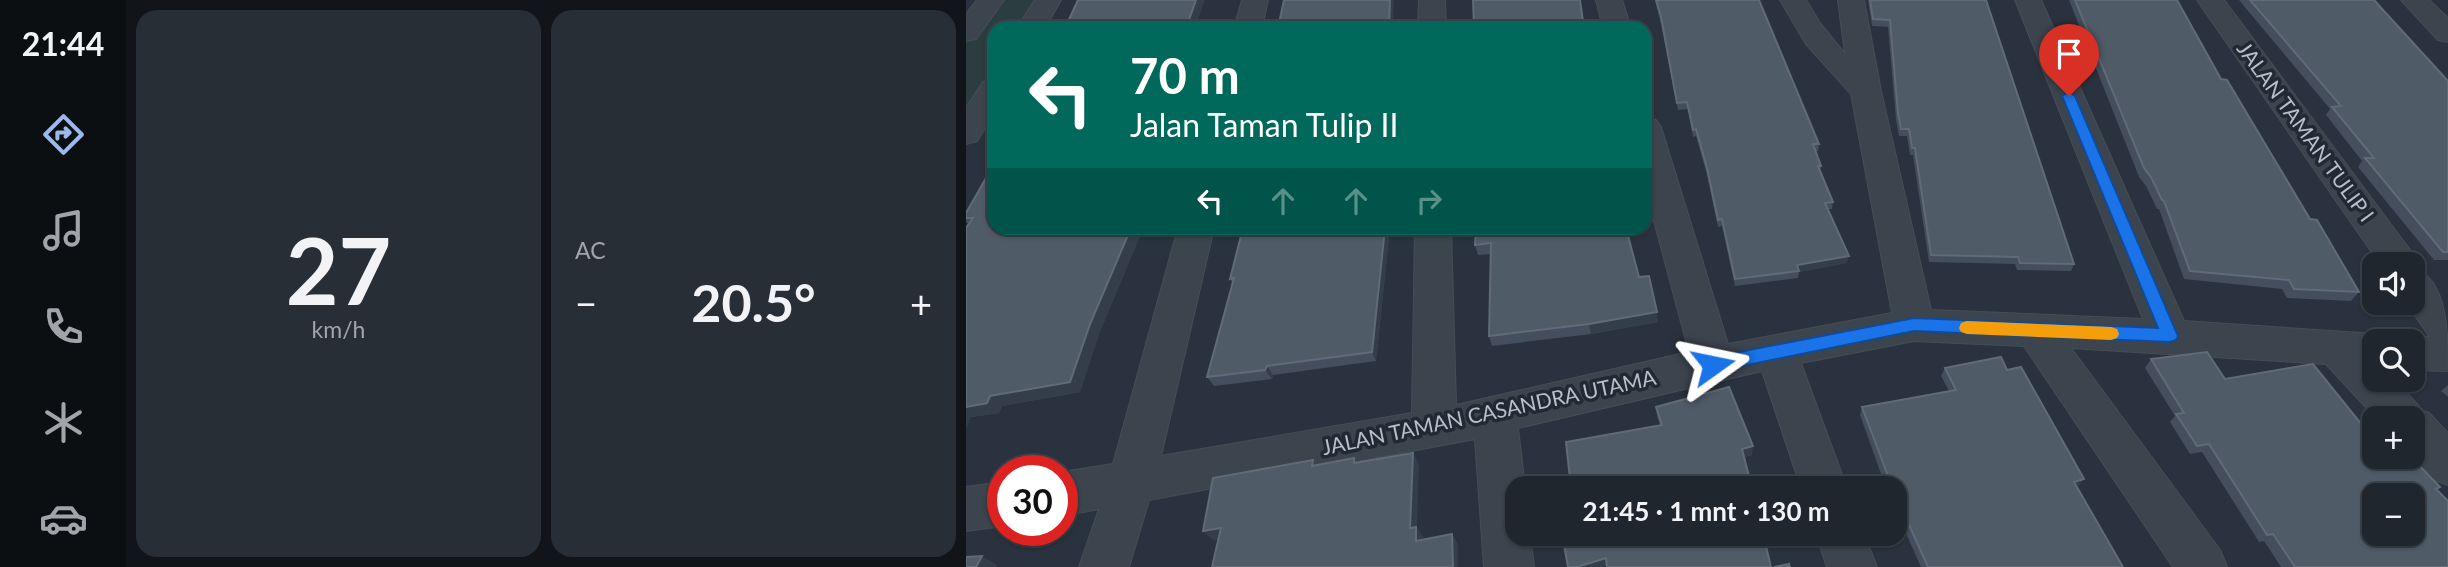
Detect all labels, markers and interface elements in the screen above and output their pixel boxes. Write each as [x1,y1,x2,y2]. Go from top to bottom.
text: 21:44 [22,24,104,63]
pin [2039,24,2099,96]
icon: arrive [2050,35,2088,73]
street label: JALAN TAMAN TULIP I [2233,36,2380,226]
text: 70 m [1130,46,1240,104]
icon: left [1015,49,1106,140]
text: Jalan Taman Tulip II [1130,105,1398,144]
icon: directions [39,110,88,159]
icon: left [1191,182,1229,220]
icon: ahead [1264,182,1302,220]
icon: ahead [1337,182,1375,220]
icon: right [1410,182,1448,220]
icon: music [39,206,88,255]
text: 27 [286,215,391,324]
text: AC [575,236,606,264]
map controls [2362,252,2425,546]
button: sound [2362,252,2425,315]
text: 20.5° [691,271,816,333]
text: − [575,280,597,326]
text: + [910,280,932,326]
icon: phone [39,302,88,351]
text: km/h [312,315,365,343]
position arrow [1676,328,1750,402]
button: search [2362,329,2425,392]
street label: JALAN TAMAN CASANDRA UTAMA [1319,364,1659,459]
icon: climate [39,398,88,447]
button: + [2362,406,2425,469]
speed limit sign: 30 [987,455,1078,546]
button: − [2362,483,2425,546]
icon: car [39,494,88,543]
text: 21:45 · 1 mnt · 130 m [1582,495,1830,527]

